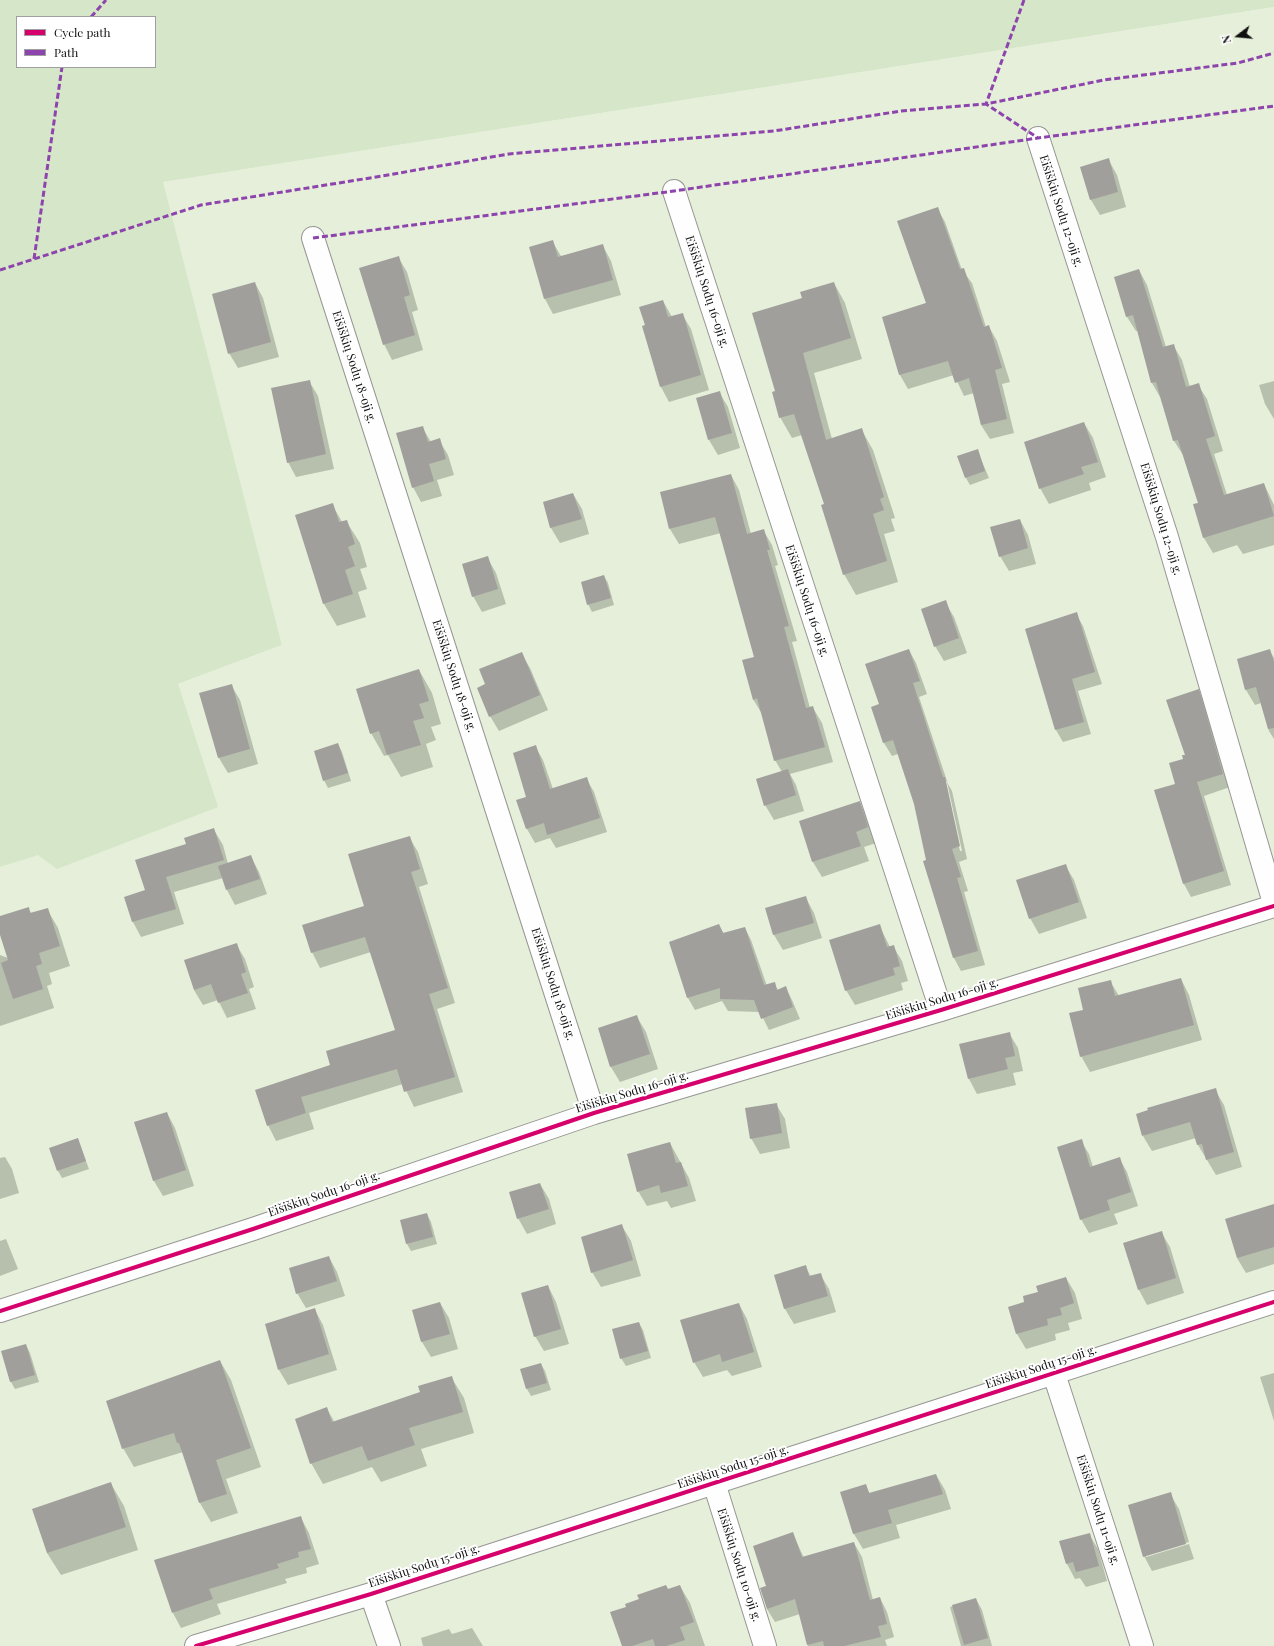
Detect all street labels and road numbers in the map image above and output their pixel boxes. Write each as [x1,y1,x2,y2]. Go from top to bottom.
street label: Eišiškių Sodų 12-oji g. [1036,153,1086,269]
street label: Eišiškių Sodų 16-oji g. [682,234,732,350]
street label: Eišiškių Sodų 18-oji g. [329,309,379,425]
street label: Eišiškių Sodų 12-oji g. [1137,461,1185,577]
street label: Eišiškių Sodų 16-oji g. [782,543,832,659]
street label: Eišiškių Sodų 18-oji g. [429,618,479,734]
street label: Eišiškių Sodų 18-oji g. [528,926,578,1042]
street label: Eišiškių Sodų 16-oji g. [884,975,1000,1023]
street label: Eišiškių Sodų 16-oji g. [574,1068,690,1116]
street label: Eišiškių Sodų 16-oji g. [266,1168,382,1220]
street label: Eišiškių Sodų 15-oji g. [984,1342,1098,1392]
street label: Eišiškių Sodų 15-oji g. [676,1442,790,1492]
street label: Eišiškių Sodų 11-oji g. [1073,1453,1123,1567]
street label: Eišiškių Sodų 10-oji g. [714,1506,764,1624]
street label: Eišiškių Sodų 15-oji g. [367,1541,481,1591]

